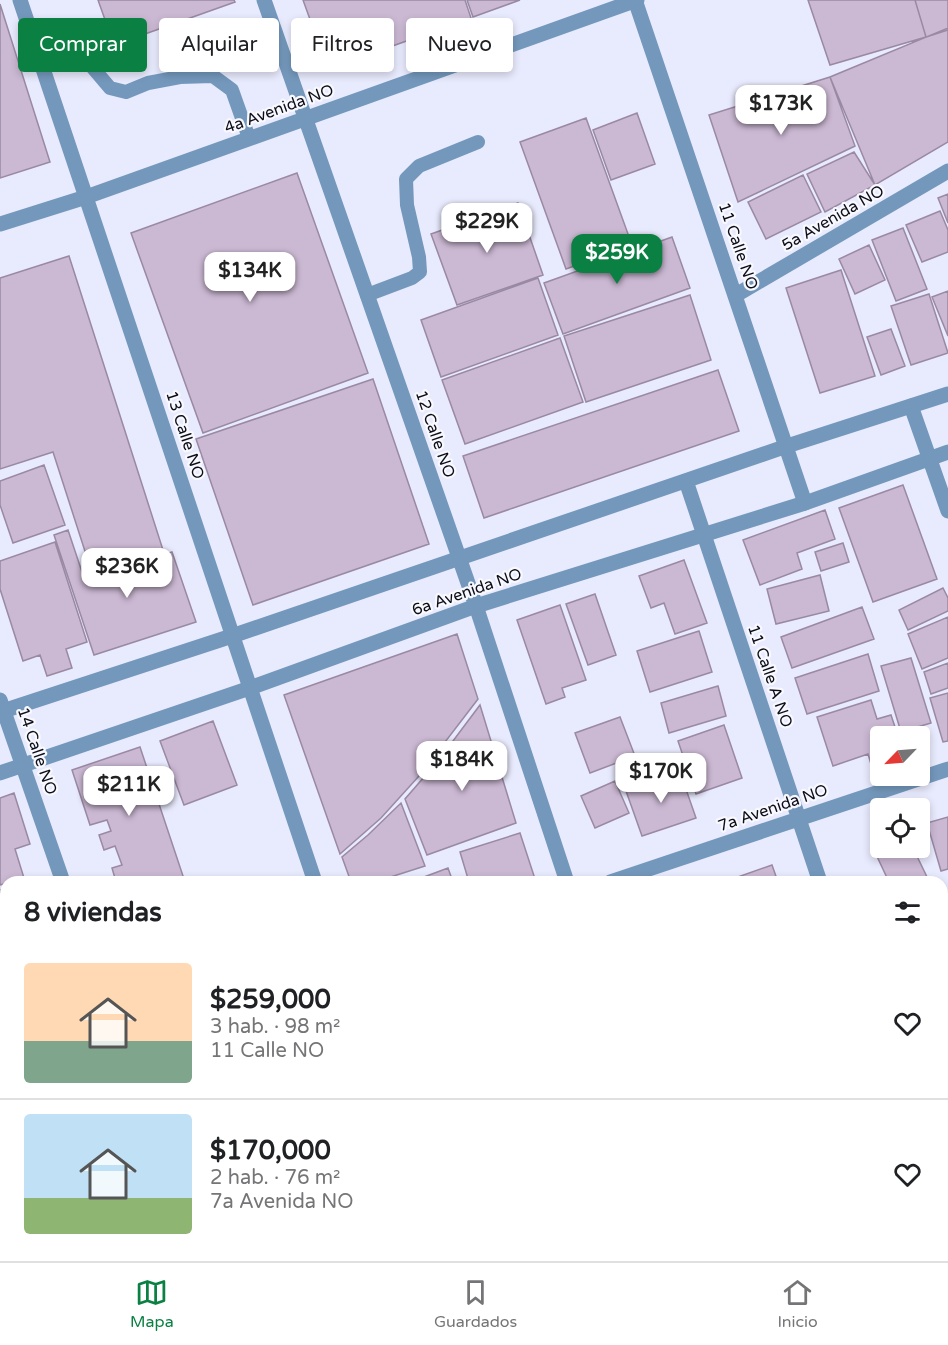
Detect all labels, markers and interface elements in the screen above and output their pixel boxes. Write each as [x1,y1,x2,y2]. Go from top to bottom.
chip: Comprar [18,18,147,72]
chip: Alquilar [159,18,279,72]
chip: Filtros [291,18,394,72]
chip: Nuevo [406,18,513,72]
street label: 4a Avenida NO [222,80,336,138]
pin: $173K [739,85,823,136]
text: $173K [749,92,813,116]
street label: 5a Avenida NO [778,181,888,255]
street label: 11 Calle NO [714,200,762,292]
pin: $229K [445,203,529,254]
text: $229K [455,210,519,234]
pin: $259K [575,234,659,285]
text: $259K [585,241,649,265]
pin: $134K [208,252,292,303]
text: $134K [218,259,282,283]
street label: 13 Calle NO [161,388,209,482]
street label: 12 Calle NO [411,388,459,480]
pin: $236K [85,548,169,599]
text: $236K [95,555,159,579]
street label: 6a Avenida NO [409,564,525,620]
street label: 11 Calle A NO [743,622,797,730]
street label: 14 Calle NO [13,705,61,797]
north arrow [870,726,930,786]
map controls [870,726,930,858]
pin: $184K [420,741,504,792]
text: $184K [430,748,494,772]
pin: $170K [619,753,703,804]
text: $170K [629,760,693,784]
pin: $211K [87,766,171,817]
text: $211K [97,773,161,797]
street label: 7a Avenida NO [715,780,831,836]
button: locate [870,798,930,858]
icon: filters [891,896,924,929]
text: 8 viviendas [24,897,162,928]
text: $259,000 [210,984,331,1015]
icon: home [72,987,144,1059]
icon: heart [891,1007,924,1040]
text: 3 hab. · 98 m² [210,1015,340,1039]
text: 11 Calle NO [210,1039,324,1063]
text: $170,000 [210,1135,331,1166]
icon: home [72,1138,144,1210]
icon: heart [891,1158,924,1191]
text: 2 hab. · 76 m² [210,1166,340,1190]
text: 7a Avenida NO [210,1190,354,1214]
tab: Mapa [130,1276,174,1332]
tab: Guardados [434,1276,517,1332]
tab: Inicio [777,1276,818,1332]

